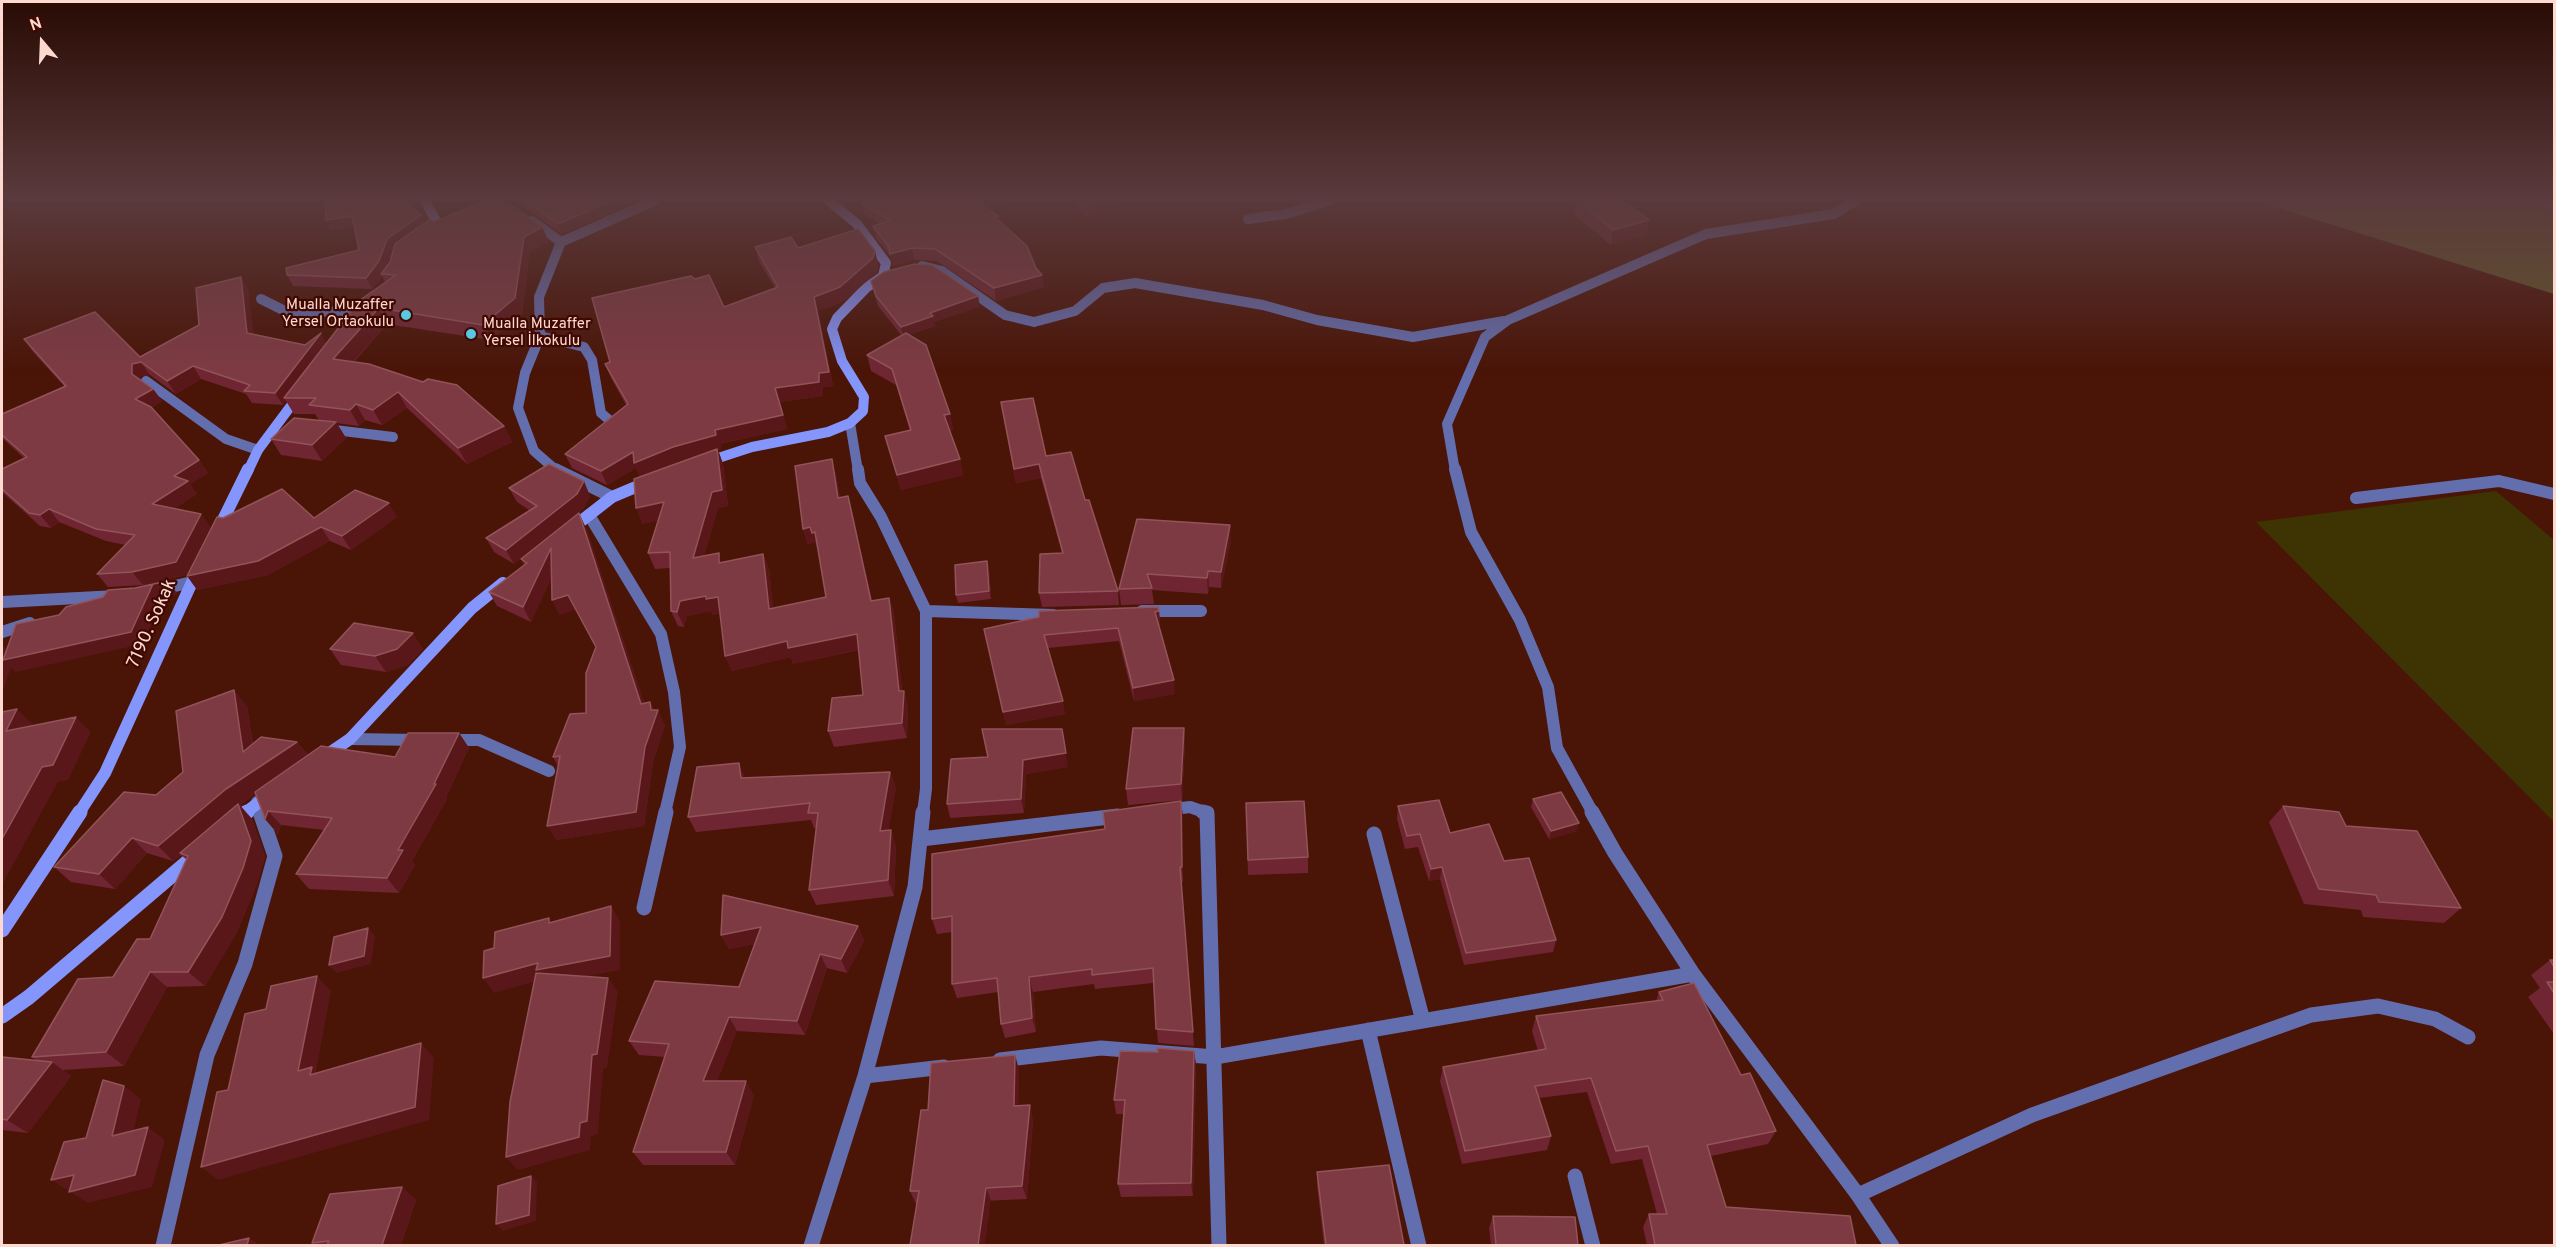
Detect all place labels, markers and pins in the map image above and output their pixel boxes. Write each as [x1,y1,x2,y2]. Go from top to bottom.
place label: Mualla Muzaffer Yersel Ortaokulu [282,297,394,332]
marker: Mualla Muzaffer Yersel Ortaokulu [399,308,413,322]
place label: Mualla Muzaffer Yersel İlkokulu [483,316,591,351]
marker: Mualla Muzaffer Yersel İlkokulu [464,327,478,341]

